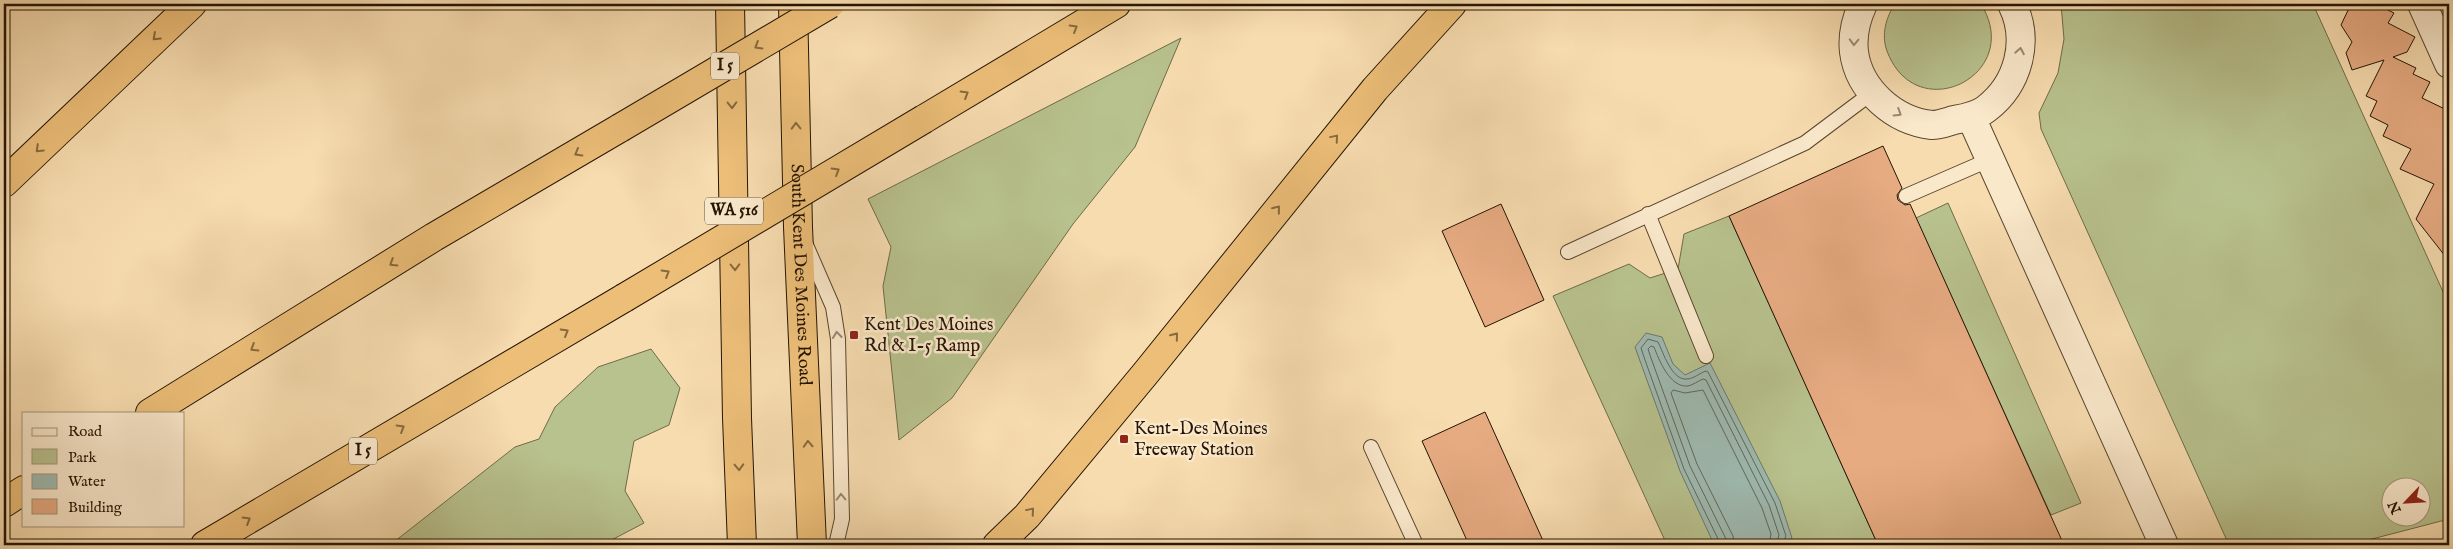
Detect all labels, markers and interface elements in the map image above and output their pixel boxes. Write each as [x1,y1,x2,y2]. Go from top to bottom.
one-way arrow [1069,25,1078,35]
one-way arrow [153,31,162,40]
one-way arrow [1849,38,1860,46]
one-way arrow [755,40,764,50]
one-way arrow [2014,47,2025,55]
road number: I 5 [711,52,739,80]
one-way arrow [960,90,969,100]
one-way arrow [727,102,737,109]
one-way arrow [1892,107,1901,117]
one-way arrow [791,121,801,129]
one-way arrow [1329,135,1337,144]
one-way arrow [35,143,44,152]
one-way arrow [575,147,584,157]
street label: South Kent Des Moines Road [785,164,816,387]
one-way arrow [830,168,839,178]
road number: WA 516 [705,198,763,225]
one-way arrow [1271,206,1279,215]
one-way arrow [389,257,398,266]
one-way arrow [729,264,740,272]
one-way arrow [661,269,670,279]
place label: Kent Des Moines Rd & I-5 Ramp [864,314,993,358]
one-way arrow [559,329,568,339]
marker: Kent Des Moines Rd & I-5 Ramp [848,329,860,341]
one-way arrow [832,330,843,338]
one-way arrow [1170,333,1178,342]
one-way arrow [251,342,260,352]
legend [22,412,185,526]
place label: Kent-Des Moines Freeway Station [1134,418,1268,462]
text: Road [68,422,103,441]
one-way arrow [396,425,405,435]
marker: Kent-Des Moines Freeway Station [1118,433,1130,445]
road number: I 5 [349,438,377,464]
one-way arrow [803,440,813,448]
text: Park [68,448,98,467]
one-way arrow [734,464,744,471]
text: Water [68,472,106,491]
north arrow [2380,476,2430,526]
one-way arrow [836,493,846,500]
text: Building [68,498,123,517]
text: N [2384,498,2406,517]
one-way arrow [1025,507,1034,516]
one-way arrow [241,517,250,527]

